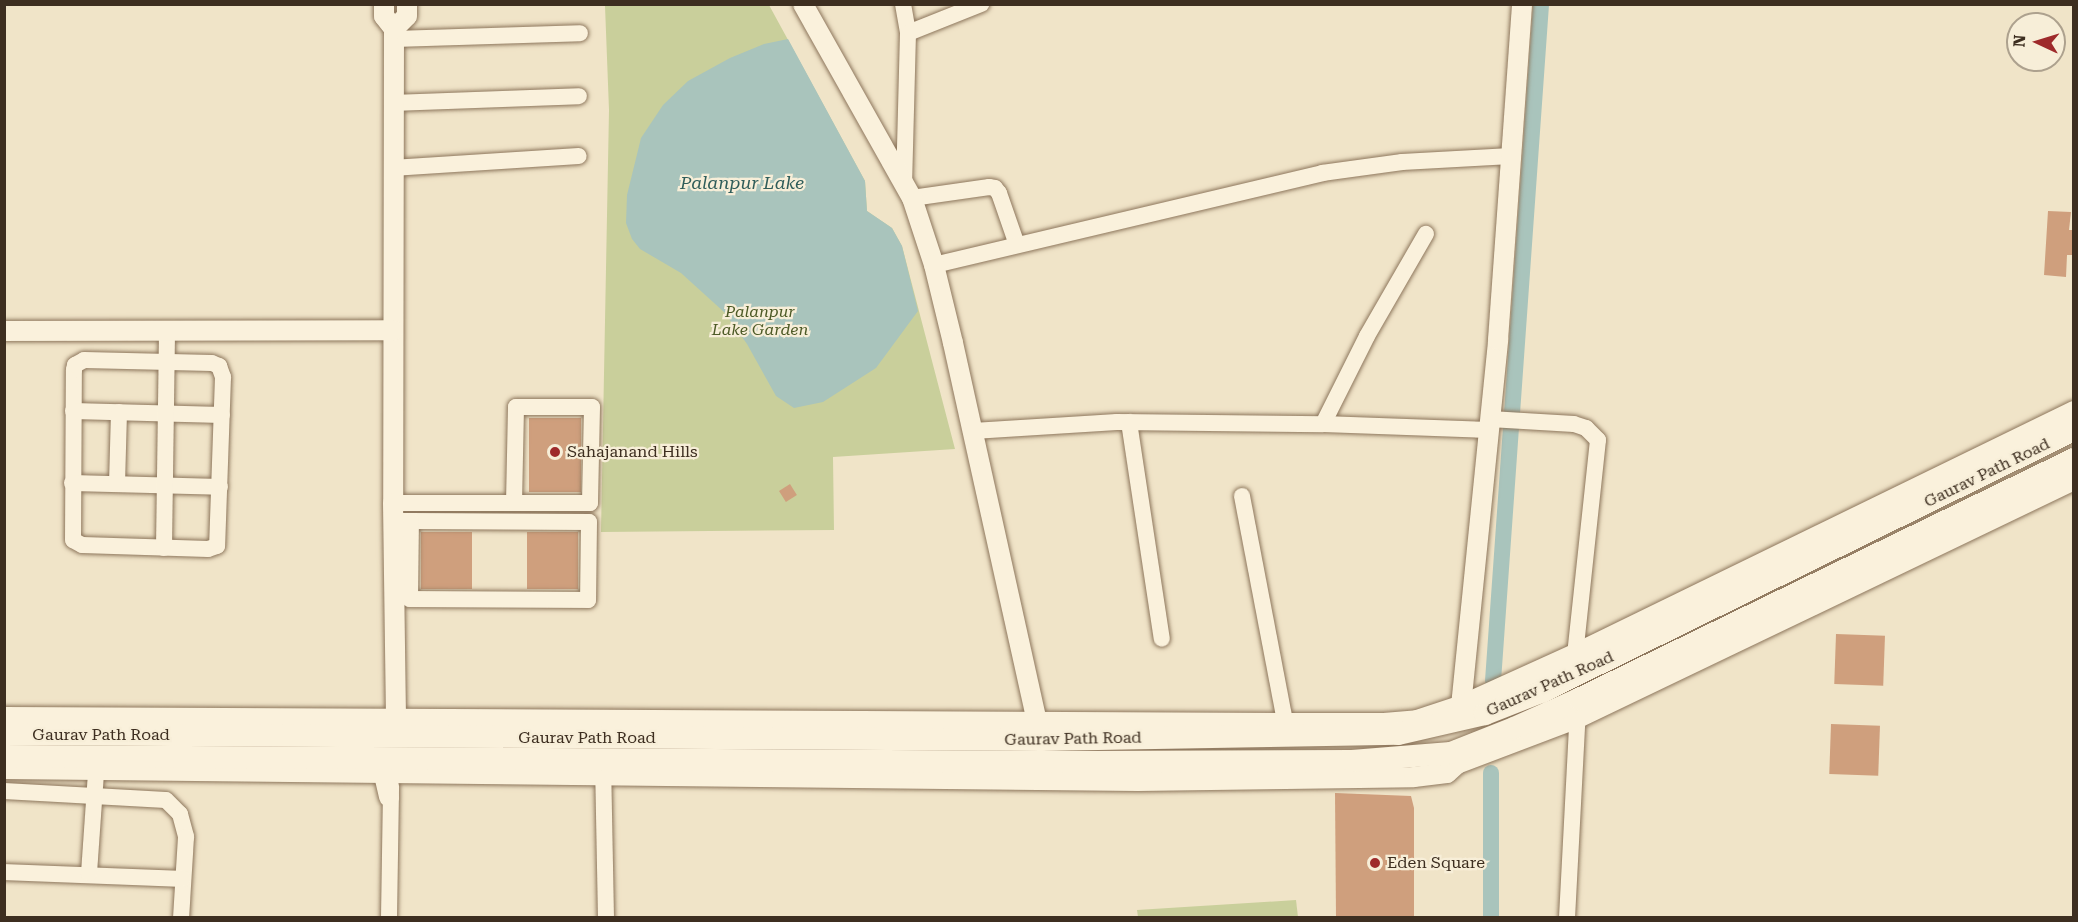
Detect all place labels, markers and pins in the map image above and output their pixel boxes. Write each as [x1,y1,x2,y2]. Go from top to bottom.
place label: Sahajanand Hills [567,442,698,462]
marker: Sahajanand Hills [548,445,562,459]
place label: Eden Square [1387,853,1485,873]
marker: Eden Square [1368,856,1382,870]

